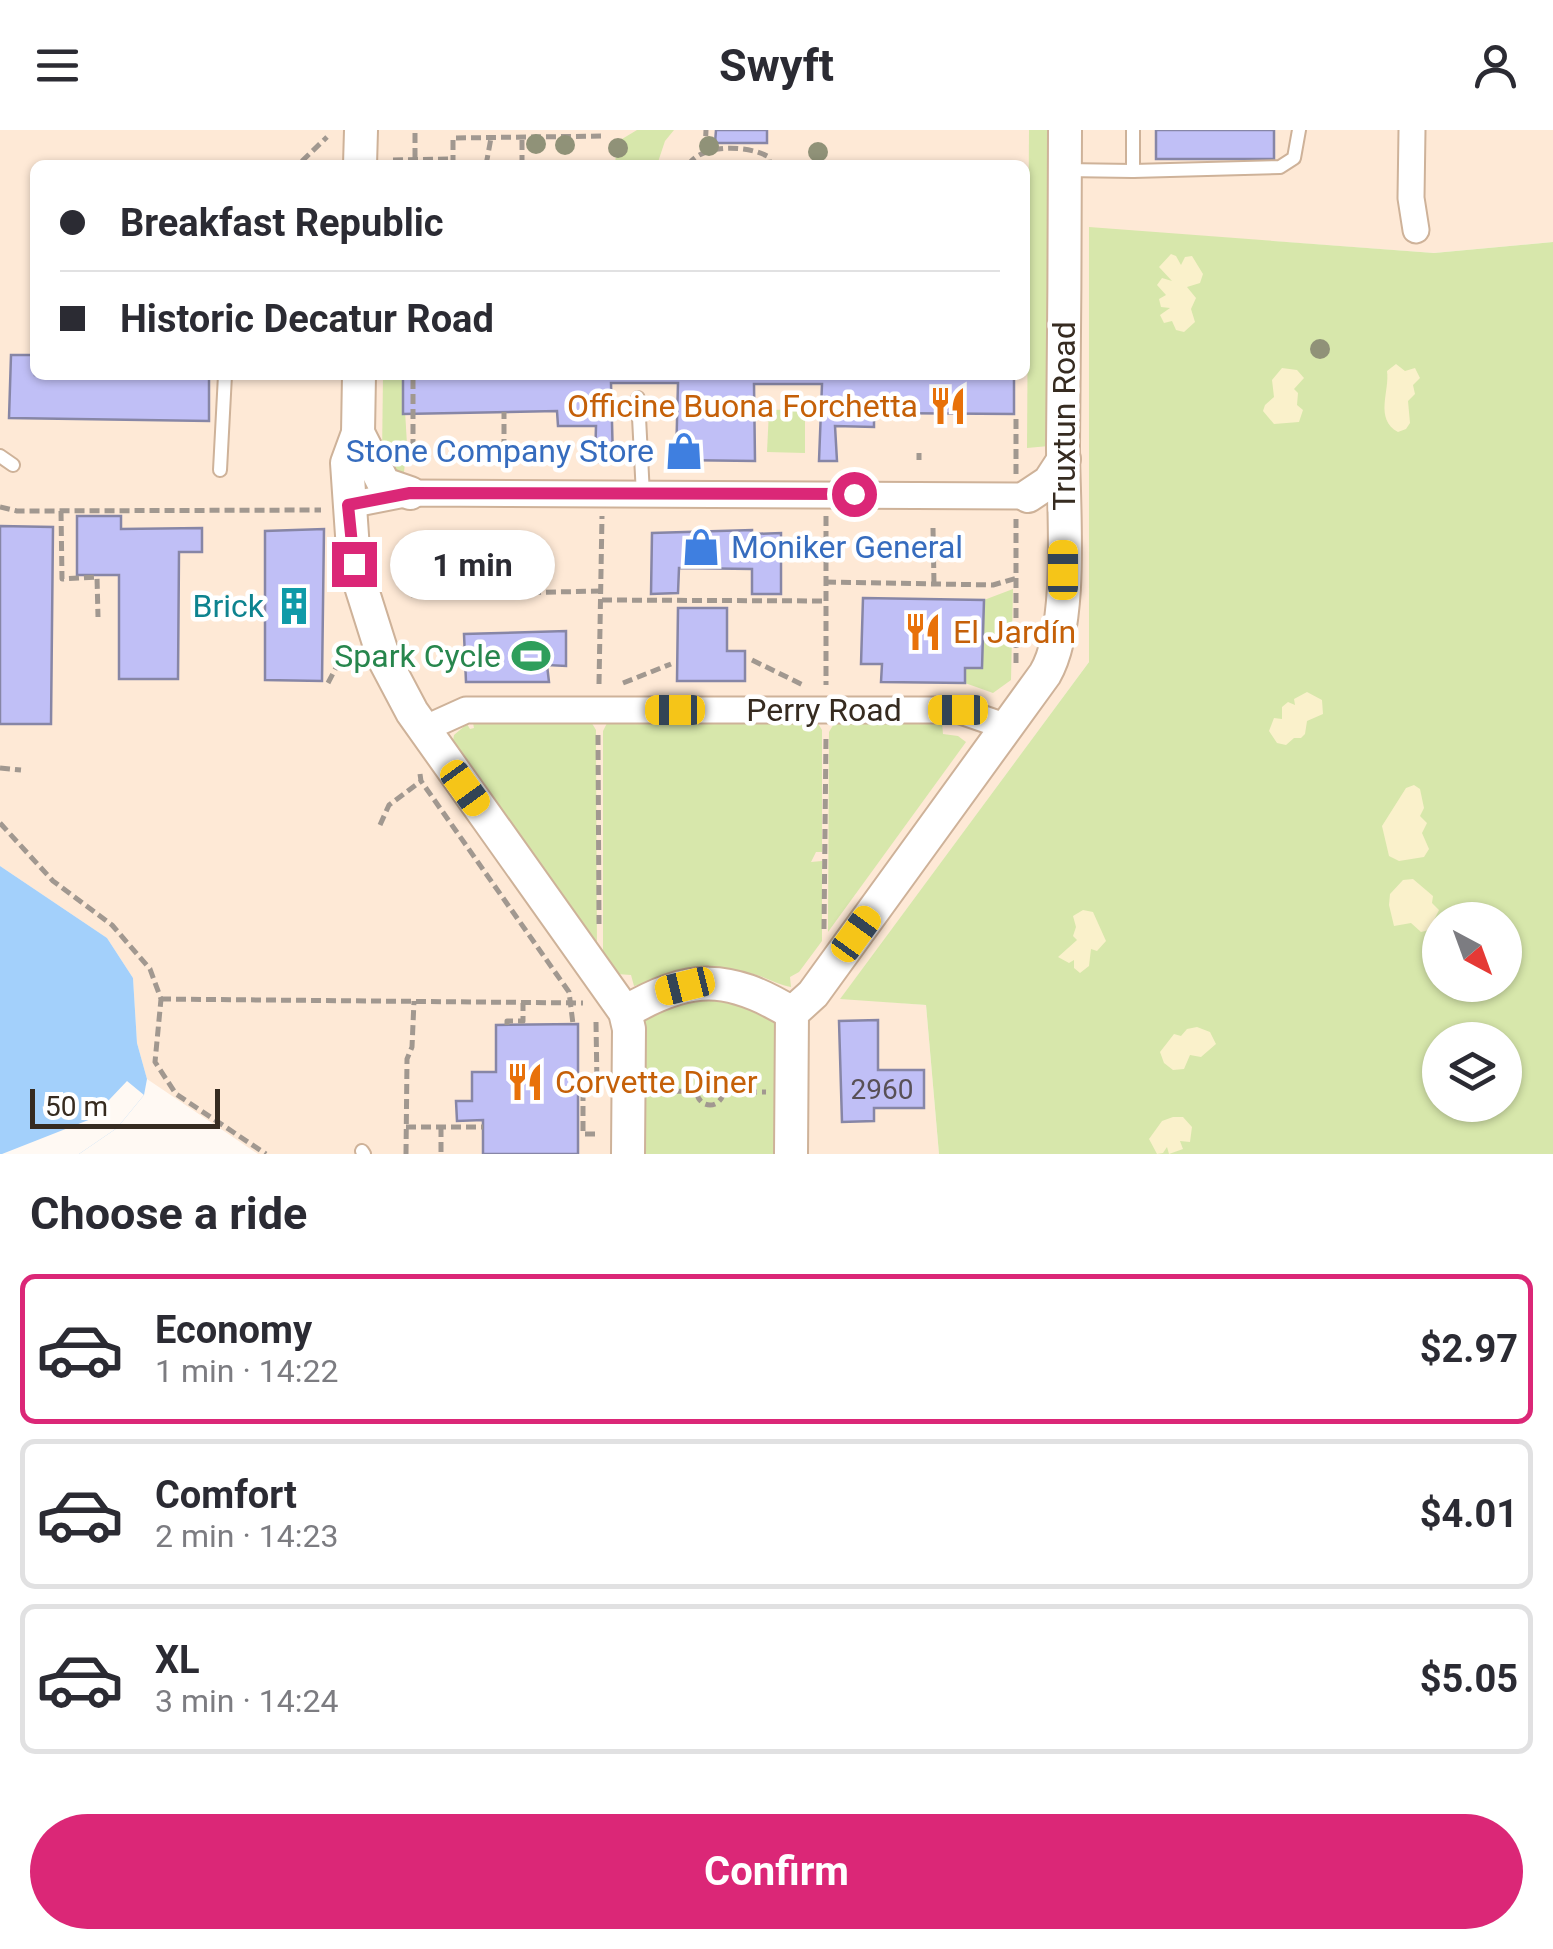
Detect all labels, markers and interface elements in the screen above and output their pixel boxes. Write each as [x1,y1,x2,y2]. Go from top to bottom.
icon: menu [30,38,85,93]
icon: person [1468,38,1523,93]
text: Swyft [719,39,834,92]
text: Breakfast Republic [120,201,444,245]
text: Historic Decatur Road [120,297,494,341]
street label: Truxtun Road [1045,321,1083,511]
restaurant icon: Officine Buona Forchetta [927,385,969,427]
place label: Officine Buona Forchetta [567,387,918,425]
shop icon: Stone Company Store [663,430,705,472]
place label: Stone Company Store [346,432,654,470]
route start [832,472,877,517]
shop icon: Moniker General [680,526,722,568]
place label: Moniker General [731,528,963,566]
callout: 1 min [389,529,554,599]
car [1048,540,1078,600]
route end [332,542,377,587]
text: 1 min [432,546,513,584]
building icon: Brick [273,585,315,627]
place label: Brick [192,587,265,625]
restaurant icon: El Jardín [902,611,944,653]
place label: El Jardín [953,613,1076,651]
sports icon: Spark Cycle [510,635,552,677]
place label: Spark Cycle [334,637,501,675]
street label: Perry Road [746,691,902,729]
car [645,695,705,725]
car [928,695,988,725]
car [435,755,495,821]
car [826,901,886,967]
north arrow [1422,902,1522,1002]
map controls [1422,902,1522,1122]
car [652,964,718,1008]
button: layers [1422,1022,1522,1122]
restaurant icon: Corvette Diner [504,1061,546,1103]
place label: Corvette Diner [555,1063,758,1101]
house number: 2960 [851,1073,913,1106]
scale bar [30,1084,220,1128]
text: 50 m [45,1090,108,1123]
text: Choose a ride [30,1187,307,1240]
icon: car [35,1304,125,1394]
text: Economy [155,1308,312,1352]
text: $2.97 [1420,1327,1518,1371]
text: 1 min · 14:22 [155,1352,338,1390]
icon: car [35,1469,125,1559]
text: Comfort [155,1473,297,1517]
text: $4.01 [1420,1492,1518,1536]
text: 2 min · 14:23 [155,1517,338,1555]
icon: car [35,1634,125,1724]
text: XL [155,1638,200,1682]
text: $5.05 [1420,1657,1518,1701]
text: 3 min · 14:24 [155,1682,338,1720]
button: Confirm [30,1814,1523,1929]

